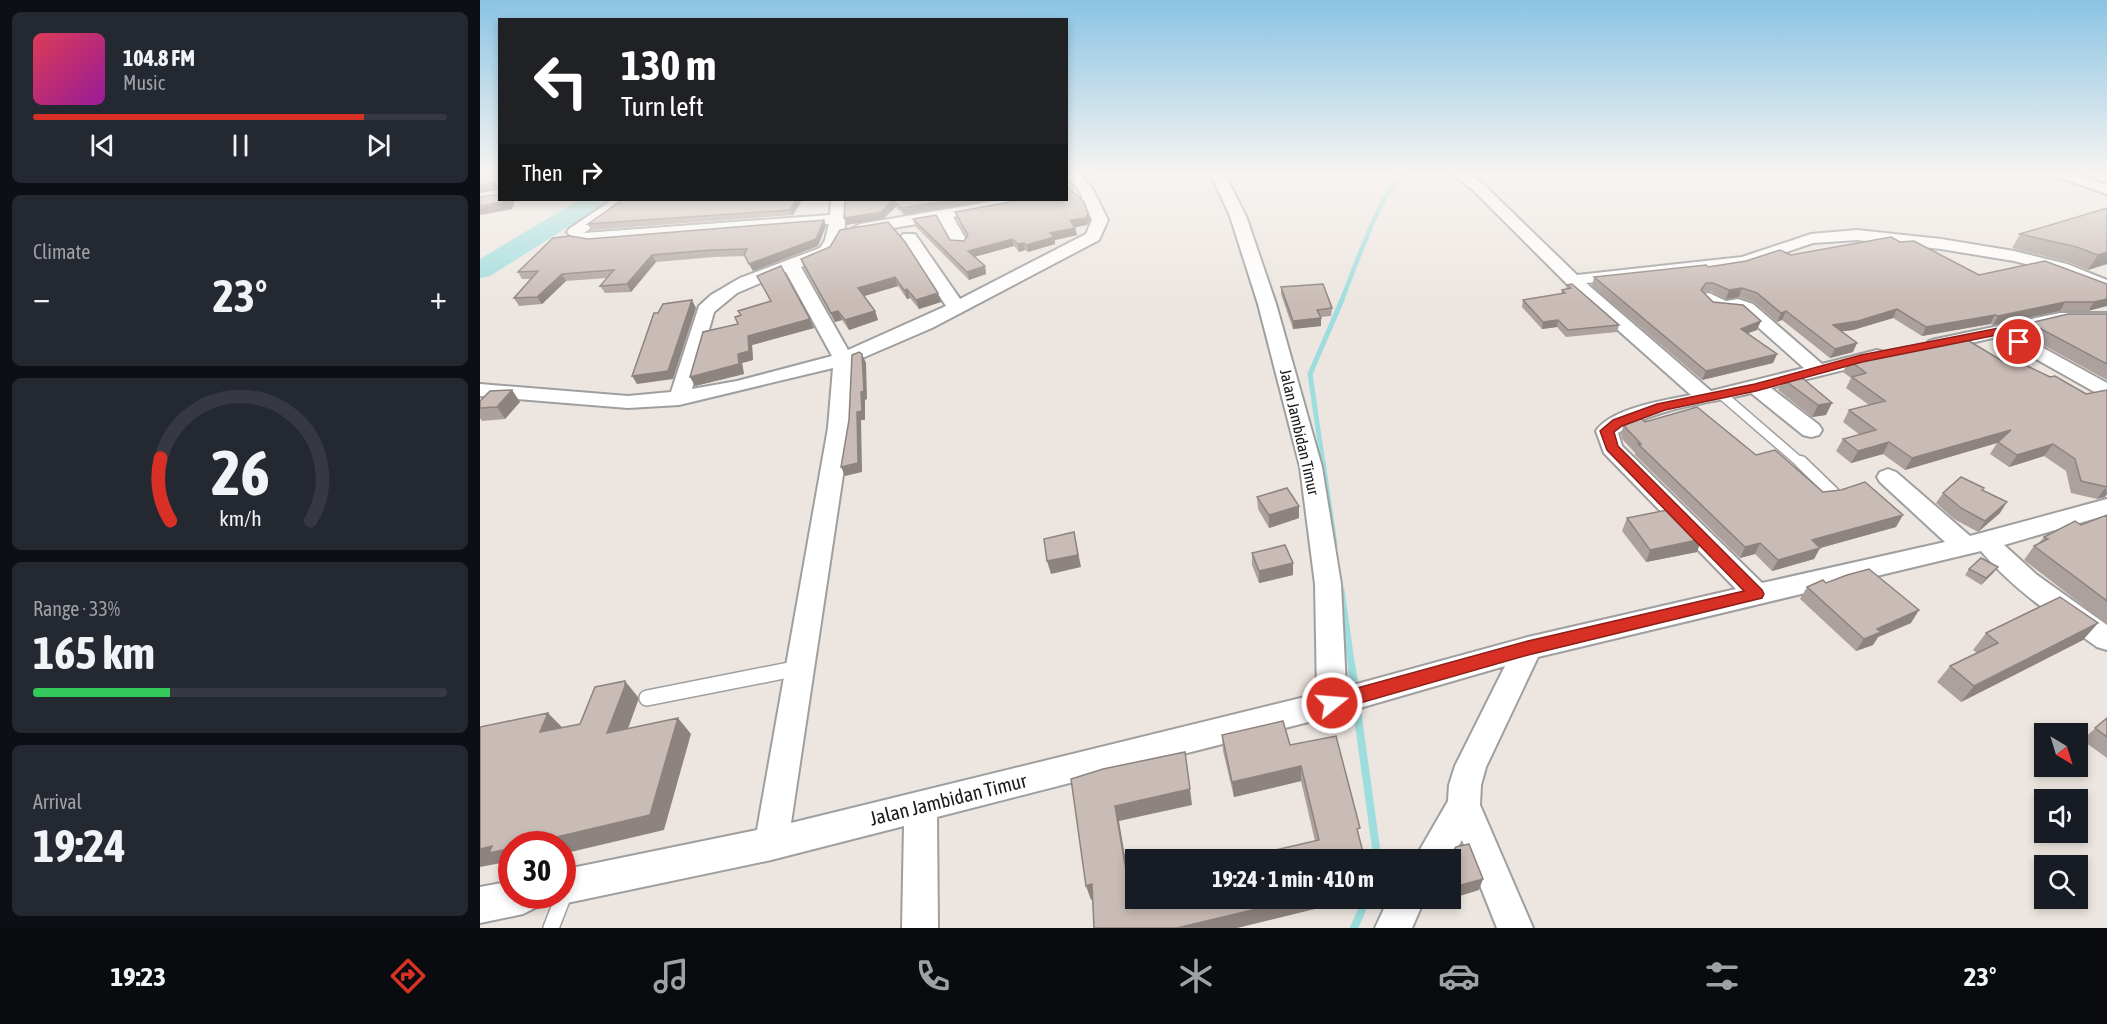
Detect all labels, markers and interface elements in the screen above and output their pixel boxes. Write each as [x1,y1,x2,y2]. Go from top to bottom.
text: 130 m [621,41,716,89]
icon: left [522,42,600,120]
text: 104.8 FM [123,45,195,71]
text: Music [123,71,165,94]
text: Turn left [621,91,704,122]
icon: previous [86,129,119,162]
icon: pause [224,129,257,162]
icon: next [362,129,395,162]
icon: right [575,156,608,189]
text: Then [522,160,563,186]
text: Climate [33,240,90,263]
text: 23° [213,270,267,322]
text: − [33,278,50,316]
text: + [430,278,447,316]
pin [1993,316,2044,367]
icon: arrive [2002,325,2035,358]
street label: Jalan Jambidan Timur [1277,367,1323,497]
text: 26 [211,437,269,508]
text: km/h [219,506,261,531]
text: Range · 33% [33,597,120,620]
text: 165 km [33,627,155,679]
position arrow [1300,671,1364,735]
north arrow [2034,723,2088,777]
map controls [2034,723,2088,909]
street label: Jalan Jambidan Timur [867,768,1030,830]
button: sound [2034,789,2088,843]
text: Arrival [33,790,82,813]
text: 19:24 [33,820,126,872]
speed limit sign: 30 [498,831,576,909]
button: search [2034,855,2088,909]
text: 19:24 · 1 min · 410 m [1212,866,1374,892]
icon: directions [387,955,429,997]
icon: music [650,955,692,997]
icon: phone [912,955,954,997]
icon: climate [1175,955,1217,997]
icon: car [1438,955,1480,997]
icon: filters [1701,955,1743,997]
text: 19:23 [110,961,166,992]
text: 23° [1964,961,1997,992]

